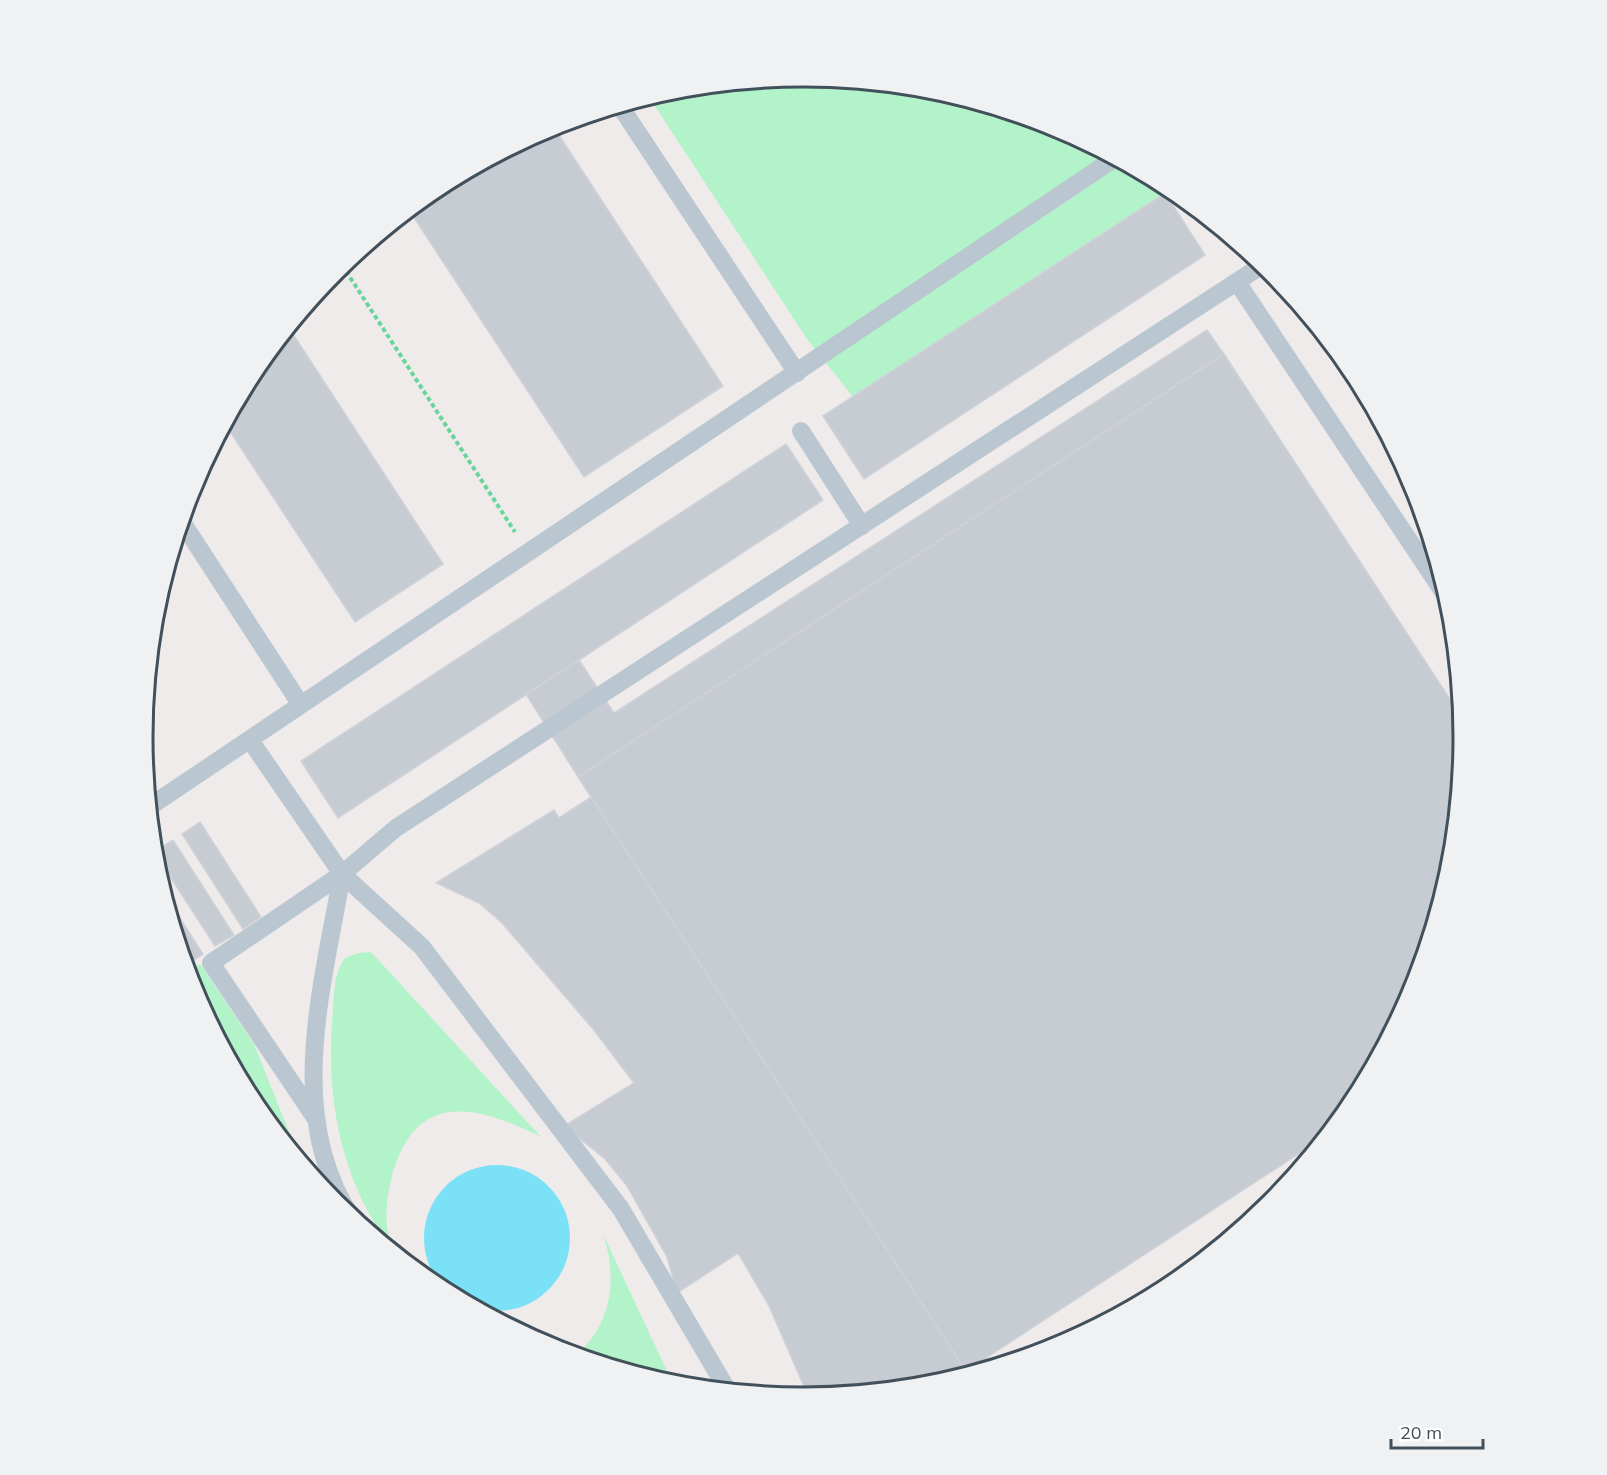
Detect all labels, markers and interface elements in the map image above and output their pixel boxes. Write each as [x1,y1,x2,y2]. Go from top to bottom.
scale bar [1391,1412,1482,1450]
text: 20 m [1400,1421,1442,1444]

